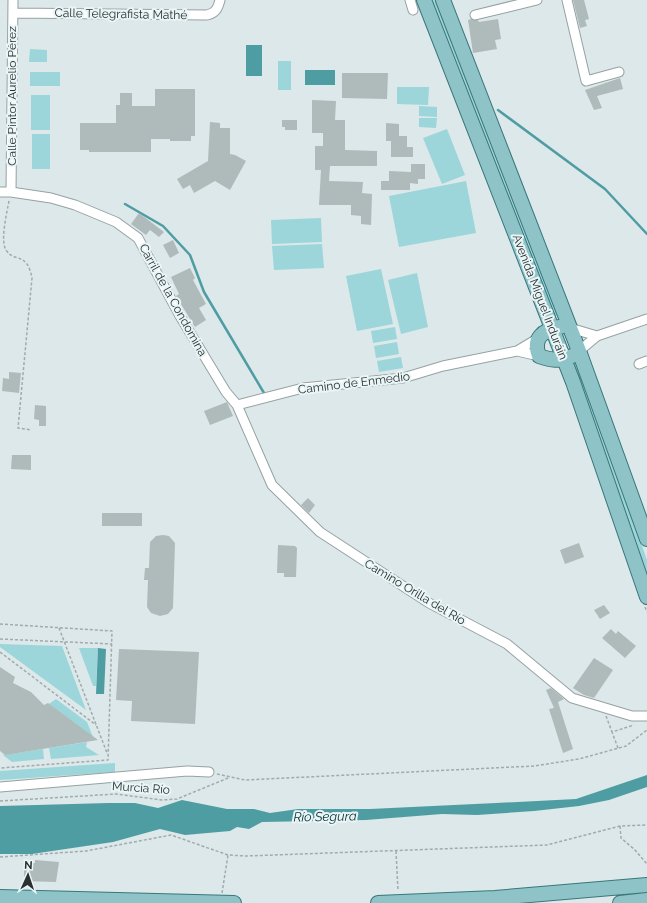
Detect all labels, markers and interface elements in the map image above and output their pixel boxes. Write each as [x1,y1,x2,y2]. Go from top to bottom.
street label: Calle Telegrafista Mathé [54,6,188,22]
street label: Calle Pintor Aurelio Pérez [5,26,19,166]
street label: Avenida Miguel Induráin [510,232,570,362]
street label: Carril de la Condomina [136,241,210,359]
street label: Camino de Enmedio [297,369,411,397]
street label: Camino Orilla del Río [362,556,468,628]
street label: Murcia Río [112,779,170,797]
water label: Río Segura [293,808,357,825]
north arrow [8,855,48,895]
text: N [24,859,33,872]

